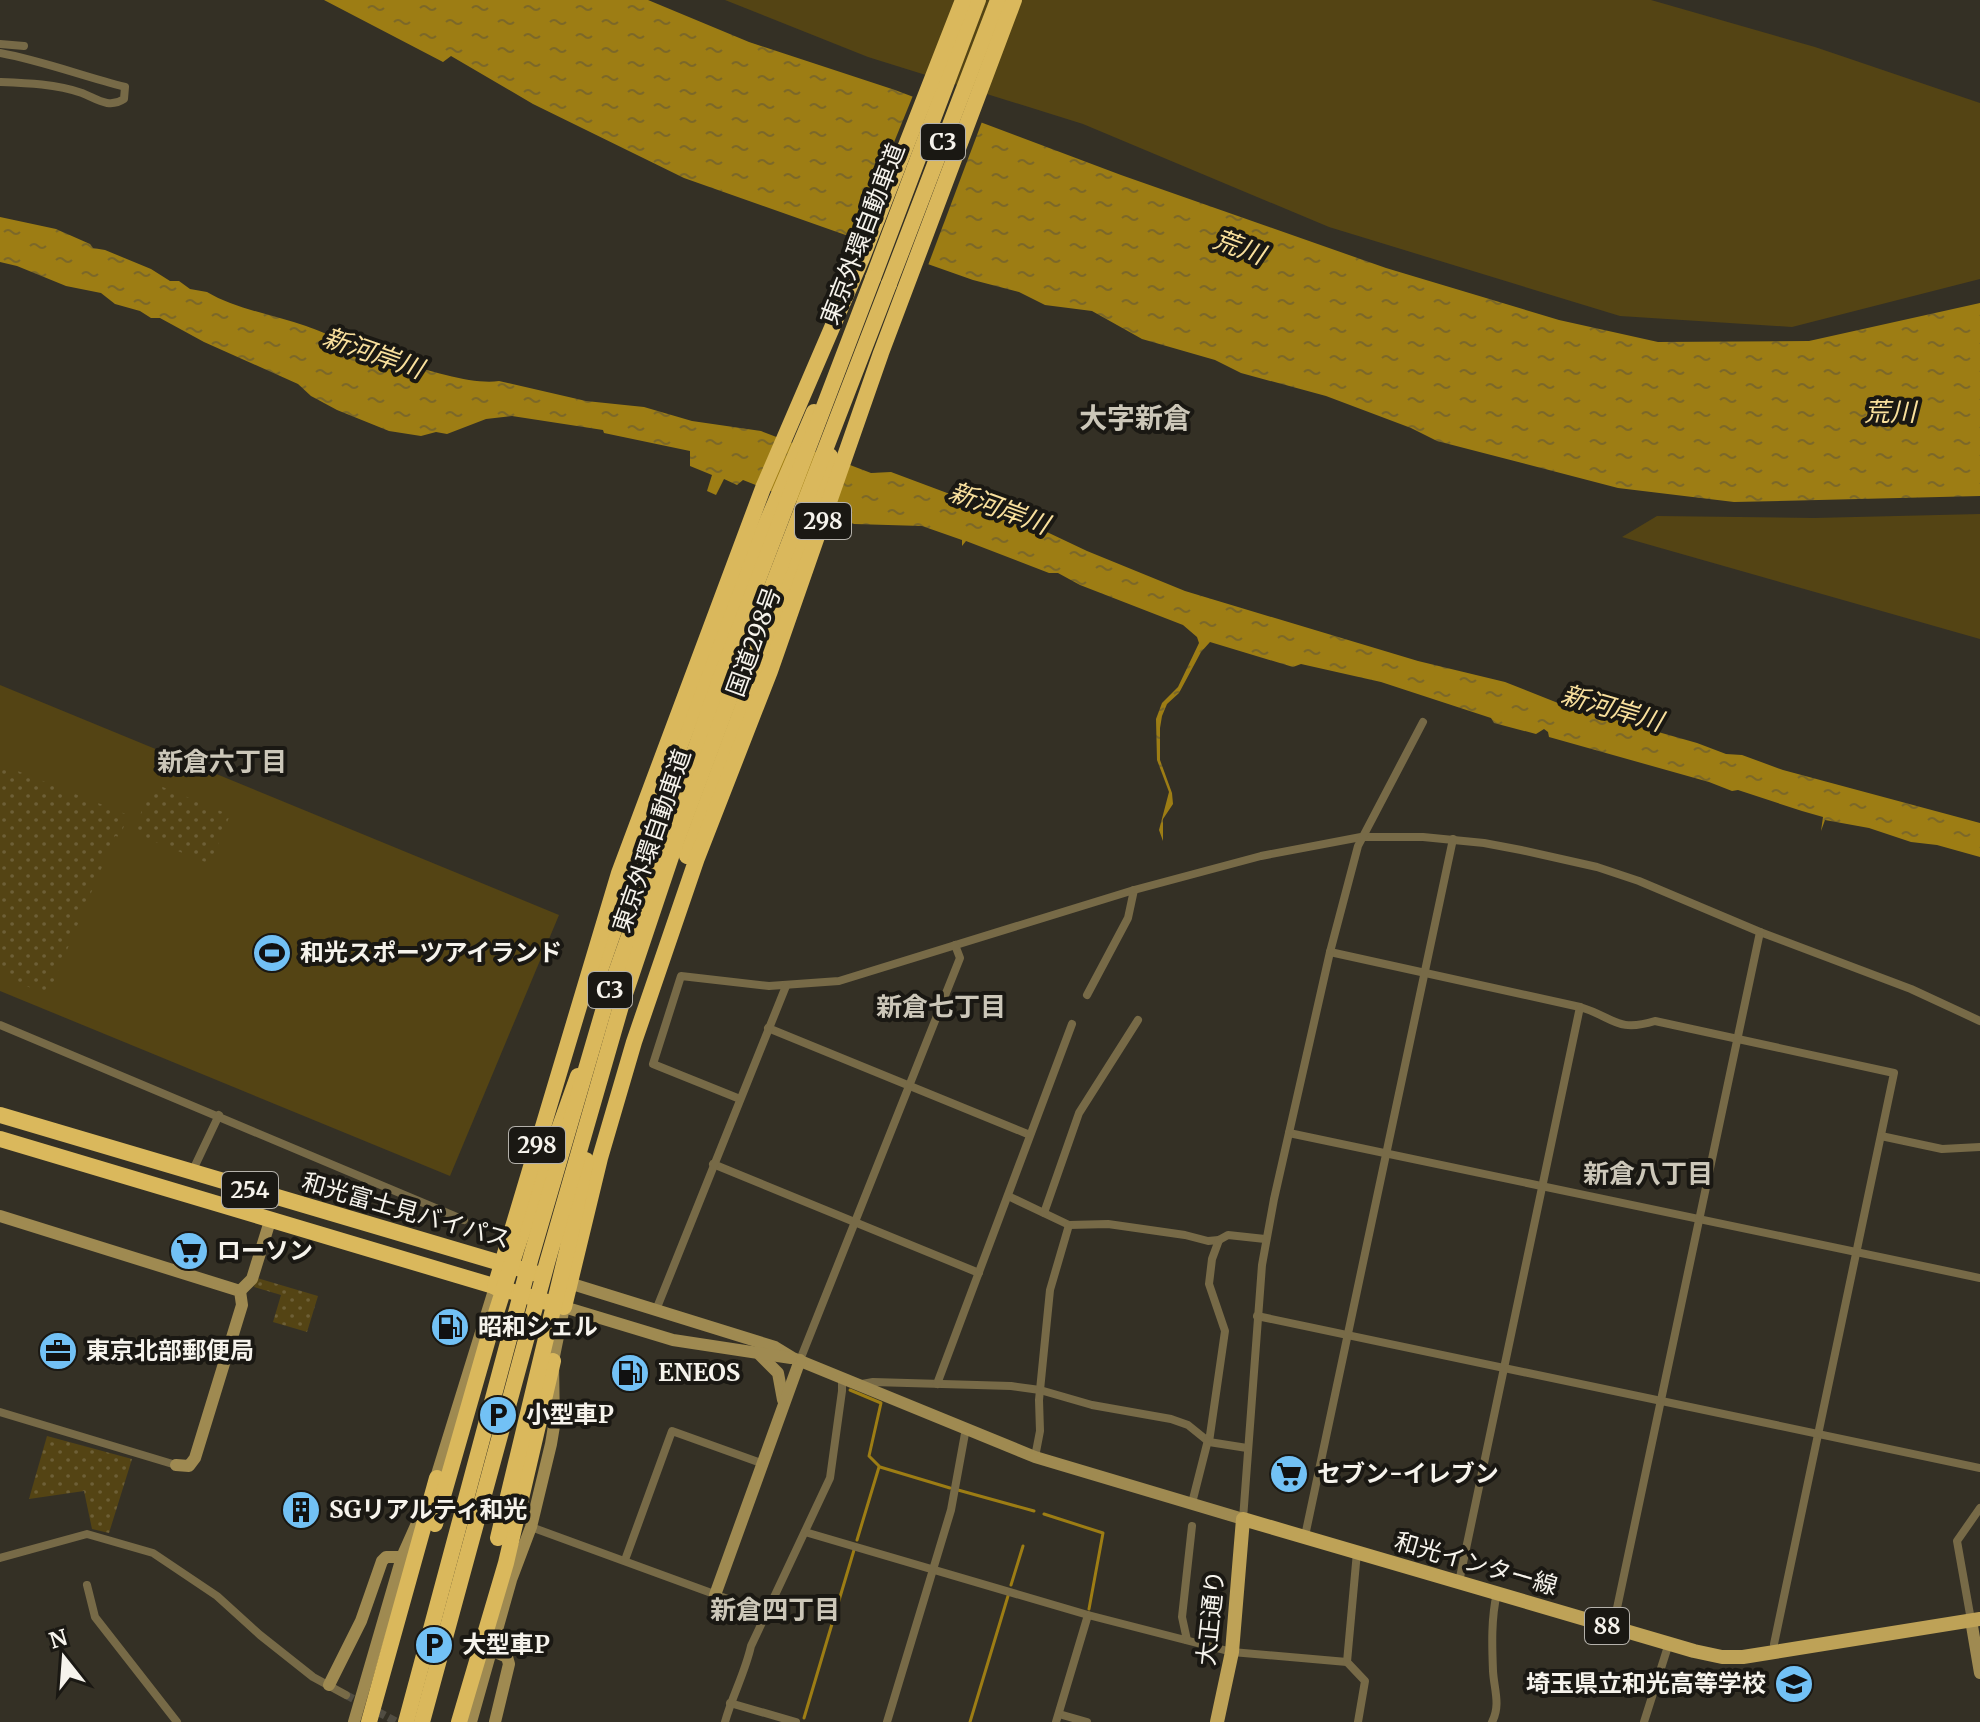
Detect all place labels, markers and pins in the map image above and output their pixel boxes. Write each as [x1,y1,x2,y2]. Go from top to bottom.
sports icon: 和光スポーツアイランド [251,932,293,974]
place label: 和光スポーツアイランド [300,937,562,968]
supermarket icon: ローソン [168,1230,210,1272]
place label: ローソン [217,1235,313,1266]
fuel station icon: 昭和シェル [429,1306,471,1348]
place label: 昭和シェル [478,1311,598,1342]
office icon: 東京北部郵便局 [37,1330,79,1372]
place label: 東京北部郵便局 [86,1335,254,1366]
fuel station icon: ENEOS [609,1352,651,1394]
place label: ENEOS [658,1357,740,1388]
parking icon: 小型車P [477,1394,519,1436]
place label: 小型車P [526,1399,614,1430]
supermarket icon: セブン-イレブン [1268,1453,1310,1495]
place label: セブン-イレブン [1317,1458,1499,1489]
building icon: SGリアルティ和光 [280,1489,322,1531]
place label: SGリアルティ和光 [329,1494,528,1525]
parking icon: 大型車P [413,1624,455,1666]
place label: 大型車P [462,1629,550,1660]
school or university icon: 埼玉県立和光高等学校 [1773,1663,1815,1705]
place label: 埼玉県立和光高等学校 [1526,1668,1766,1699]

